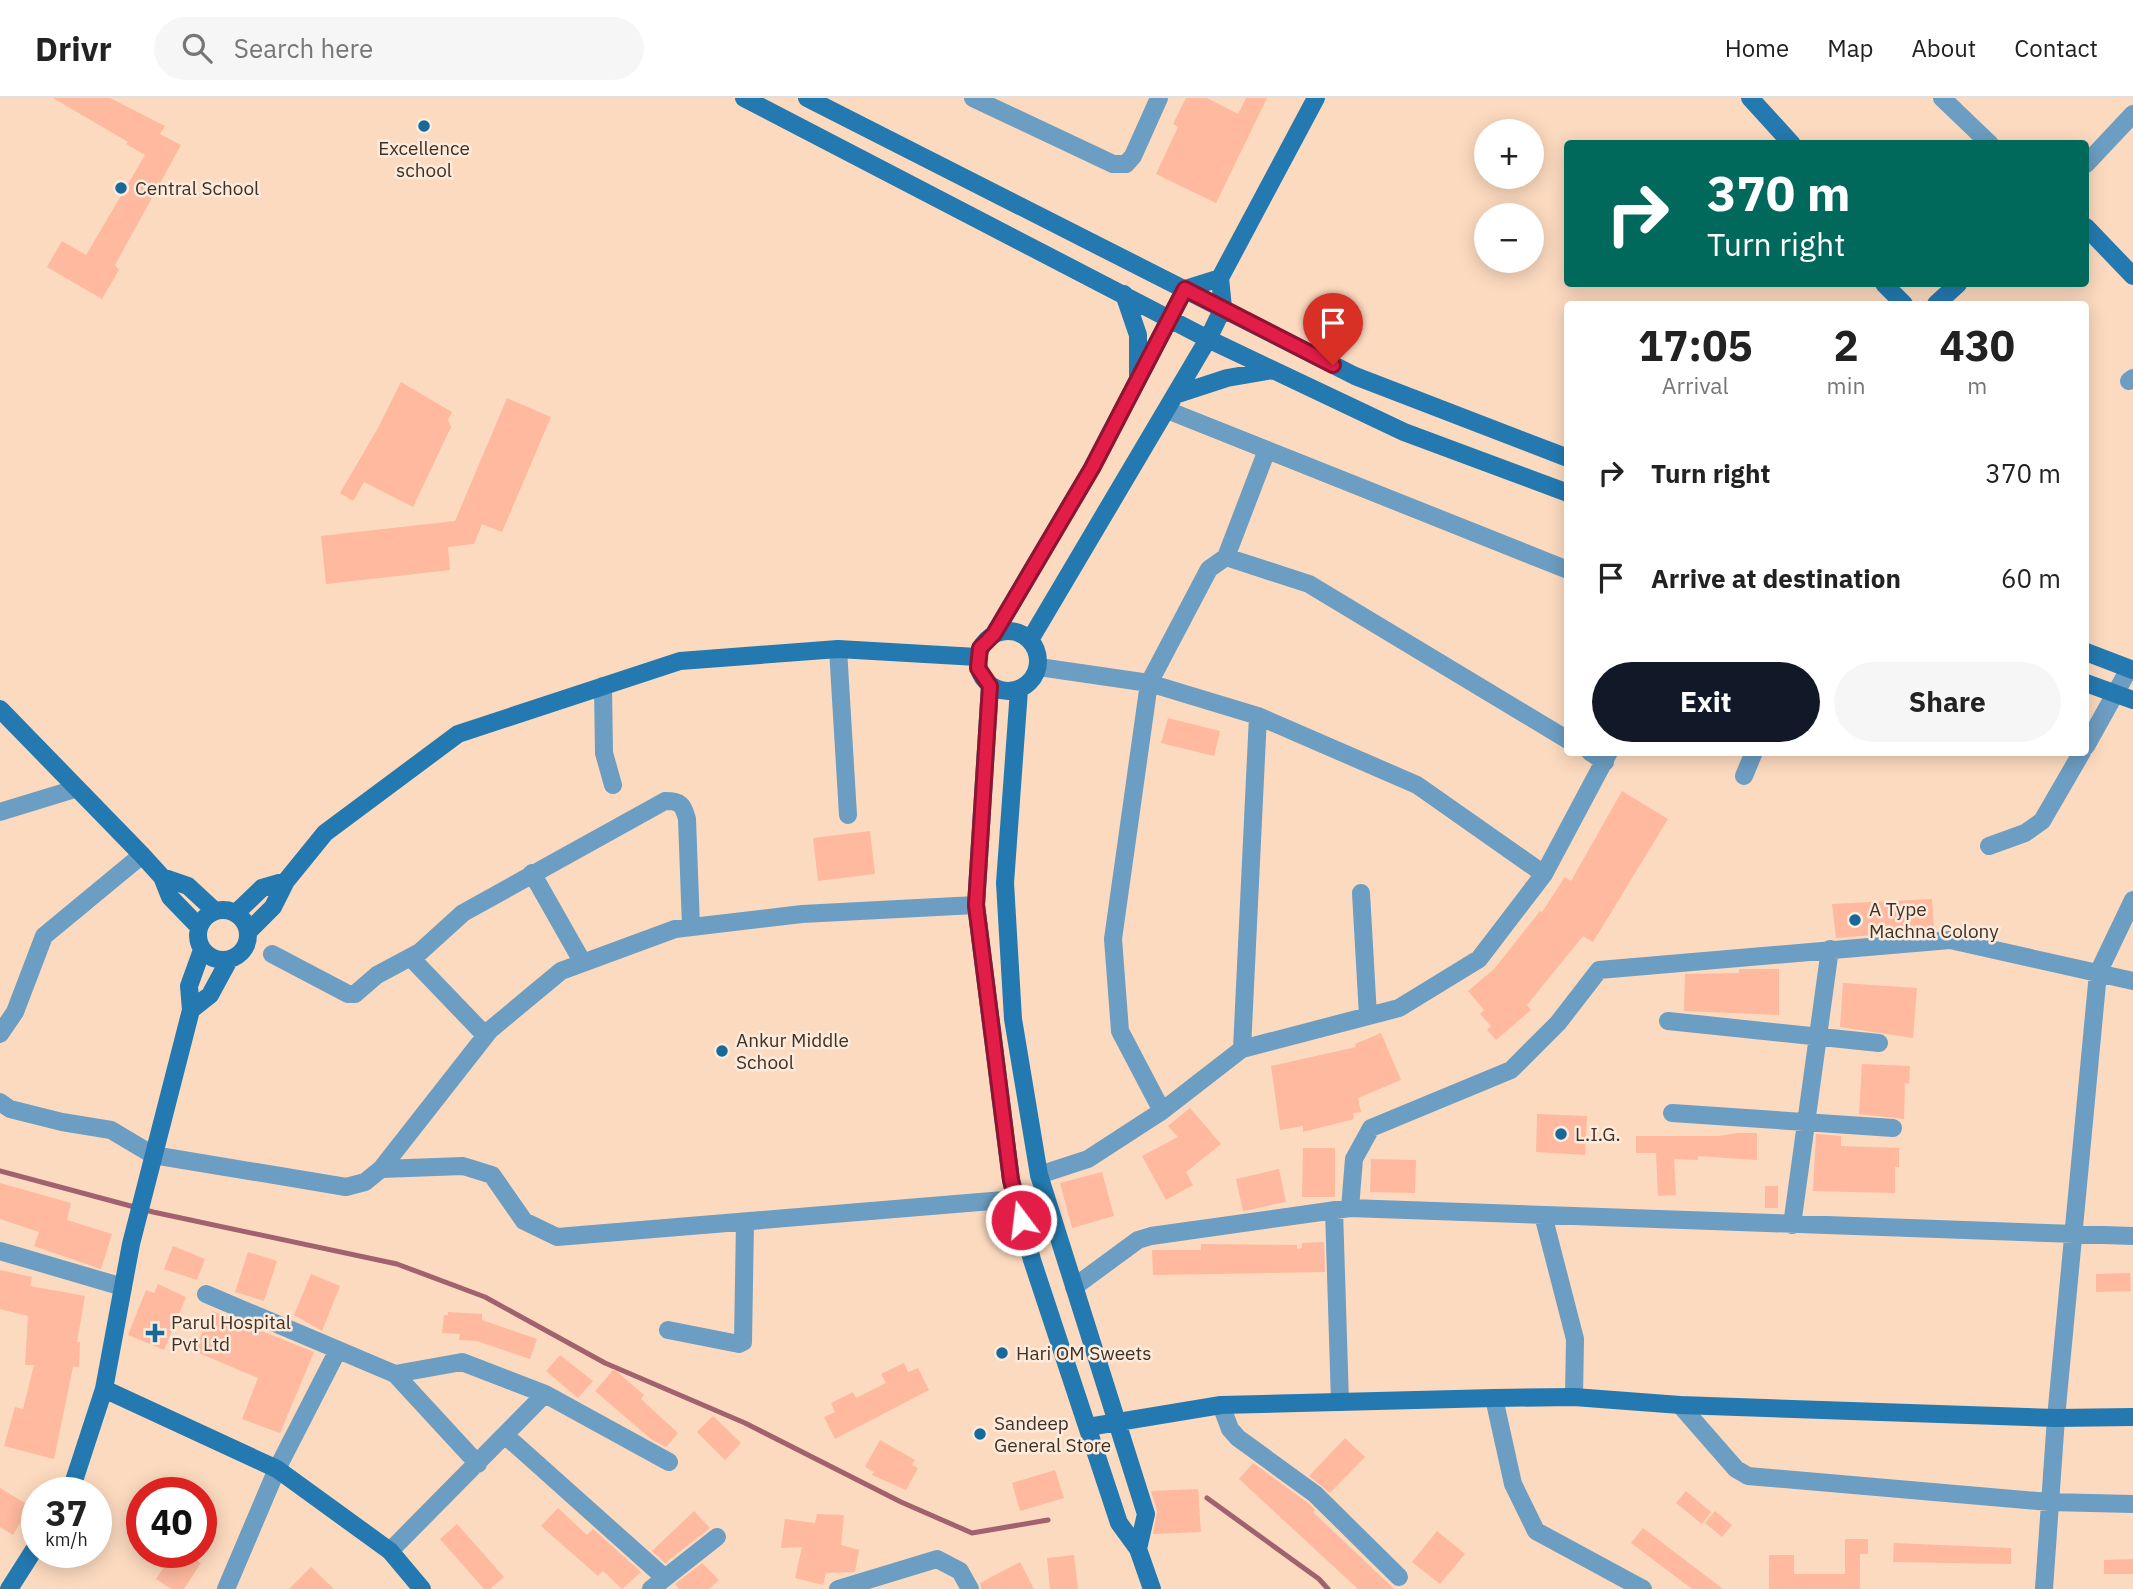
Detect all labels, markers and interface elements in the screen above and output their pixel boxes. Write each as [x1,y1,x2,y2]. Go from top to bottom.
search box [154,17,644,80]
text: Drivr [35,27,112,70]
icon: search [178,29,216,67]
text: Search here [234,31,373,65]
text: Home [1725,32,1789,64]
text: Map [1827,32,1873,64]
text: About [1911,32,1976,64]
text: Contact [2014,32,2098,64]
marker: Excellence school [416,118,432,134]
map controls [1474,119,1544,273]
button: + [1474,119,1544,189]
place label: Excellence school [378,136,470,182]
text: 370 m [1707,161,1851,224]
icon: right [1592,168,1683,259]
place label: Central School [135,176,259,200]
marker: Central School [113,180,129,196]
button: − [1474,203,1544,273]
text: Turn right [1707,223,1845,265]
pin [1303,293,1363,365]
icon: arrive [1314,304,1352,342]
text: 17:05 [1638,318,1753,373]
text: 2 [1833,318,1859,373]
text: 430 [1939,318,2015,373]
text: Arrival [1662,370,1729,400]
text: min [1827,370,1865,400]
text: m [1967,370,1987,400]
icon: right [1592,454,1630,492]
text: Turn right [1651,456,1770,490]
text: 370 m [1985,456,2061,490]
icon: arrive [1592,559,1630,597]
text: Arrive at destination [1651,561,1901,595]
text: 60 m [2001,561,2061,595]
button: Exit [1592,662,1820,742]
button: Share [1834,662,2061,742]
place label: A Type Machna Colony [1869,897,1999,943]
marker: A Type Machna Colony [1847,912,1863,928]
place label: Ankur Middle School [736,1028,849,1074]
marker: Ankur Middle School [714,1043,730,1059]
place label: L.I.G. [1575,1122,1621,1146]
marker: L.I.G. [1553,1126,1569,1142]
position arrow [984,1183,1058,1257]
place label: Parul Hospital Pvt Ltd [171,1310,291,1356]
marker: Parul Hospital Pvt Ltd [145,1323,165,1343]
place label: Hari OM Sweets [1016,1341,1151,1365]
marker: Hari OM Sweets [994,1345,1010,1361]
place label: Sandeep General Store [994,1411,1111,1457]
marker: Sandeep General Store [972,1426,988,1442]
speed limit sign: 40 [126,1477,217,1568]
text: 37 [45,1490,88,1536]
text: km/h [45,1528,88,1551]

